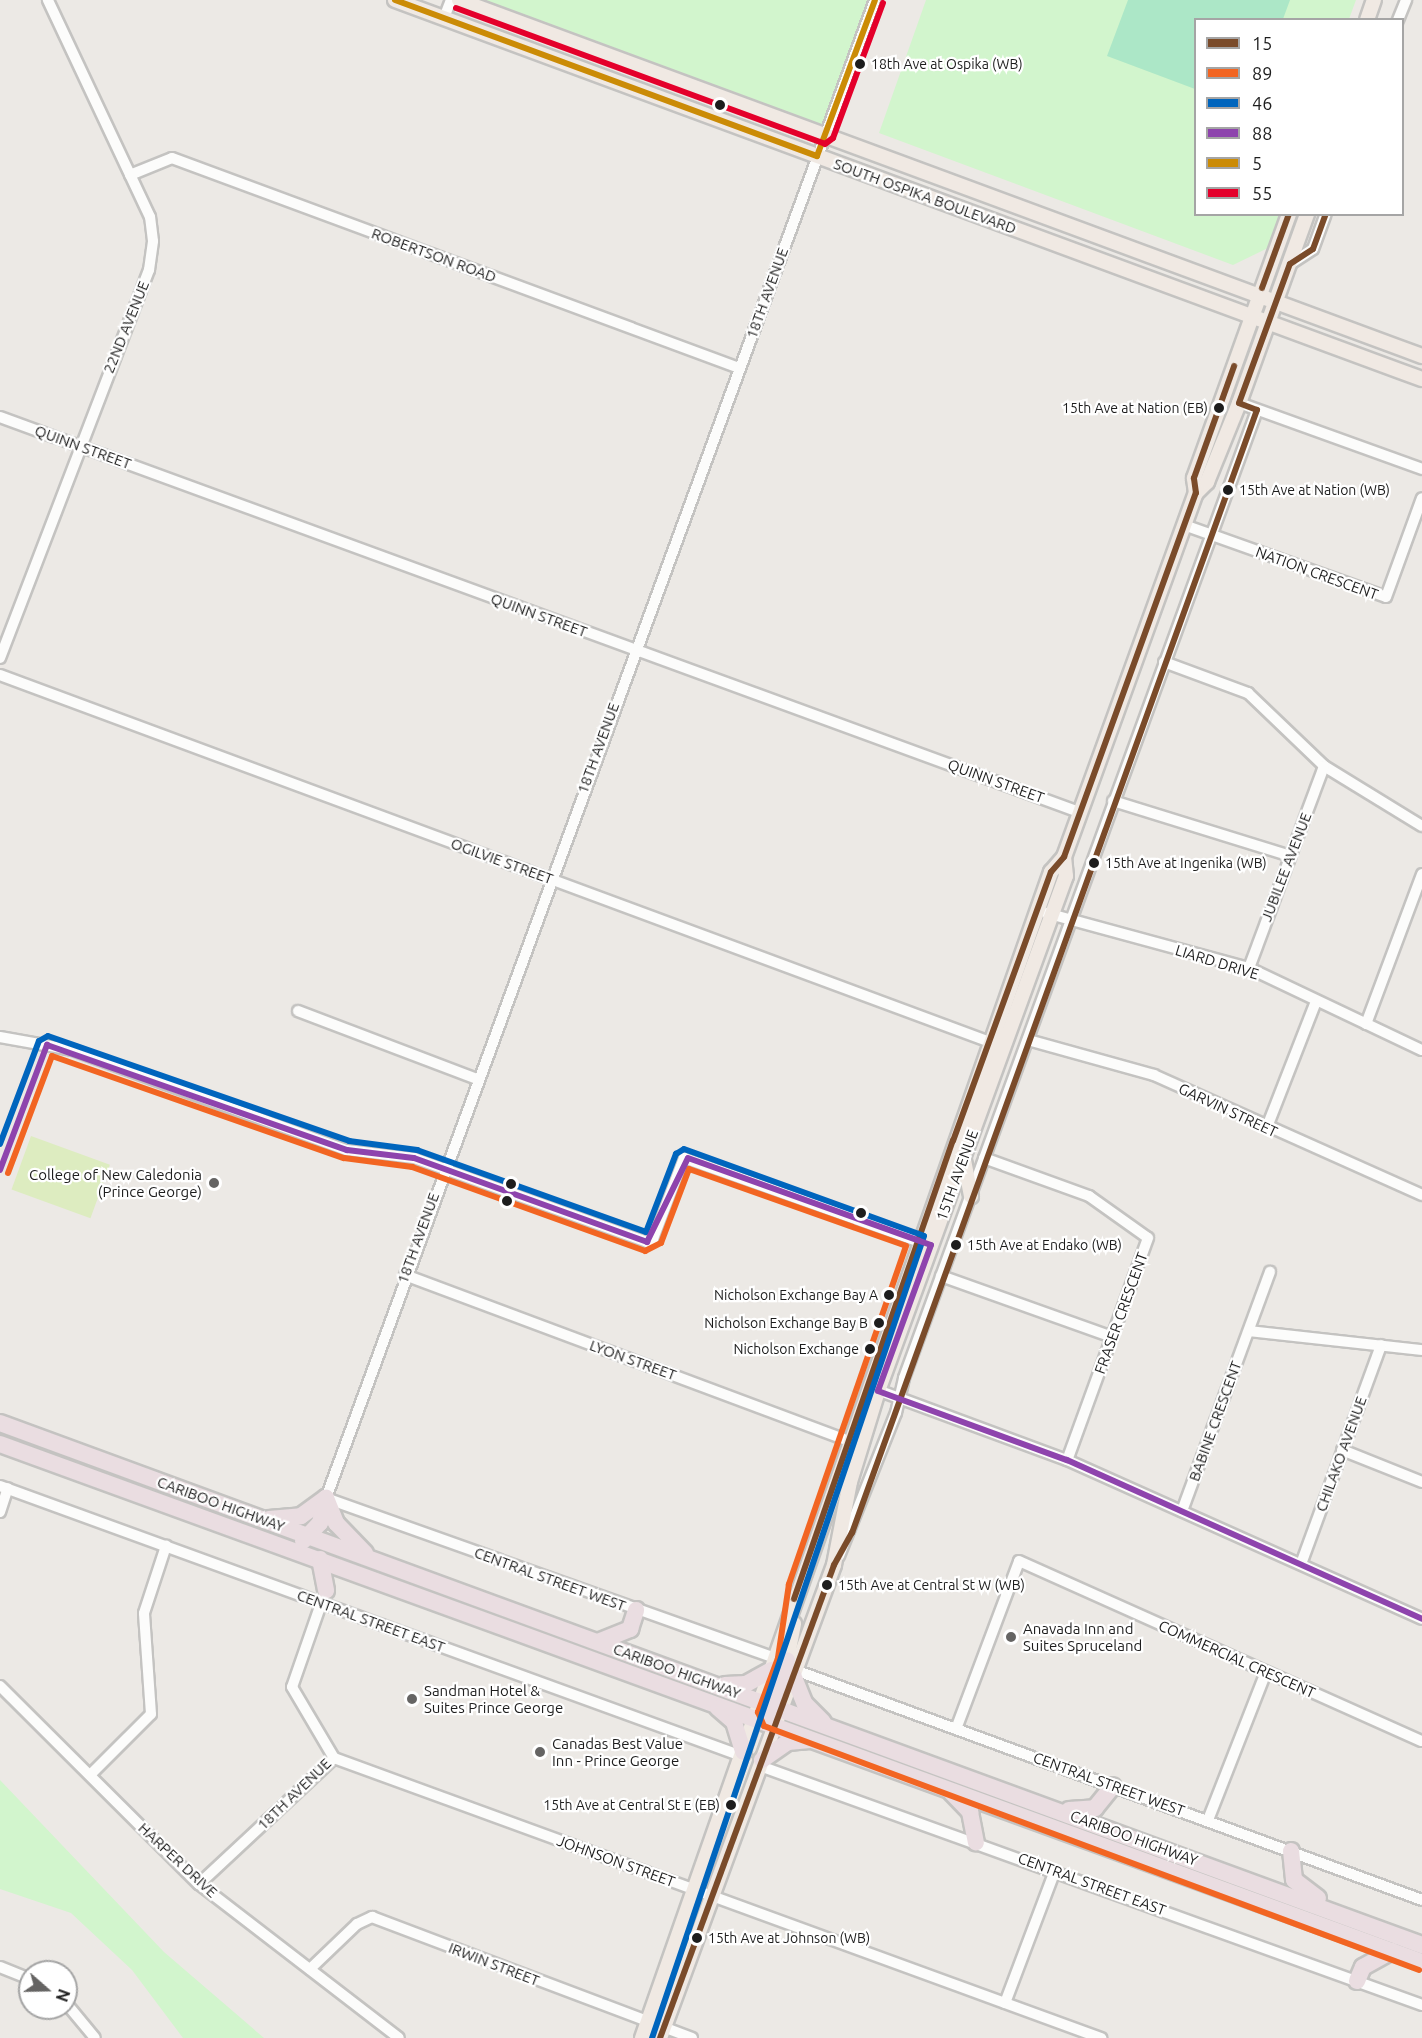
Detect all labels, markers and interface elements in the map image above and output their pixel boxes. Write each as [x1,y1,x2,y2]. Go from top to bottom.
legend [1194,18,1404,216]
text: 15 [1252,33,1272,53]
place label: 18th Ave at Ospika (WB) [871,56,1023,72]
marker: 18th Ave at Ospika (WB) [854,58,866,70]
text: 89 [1252,63,1272,83]
text: 46 [1252,93,1272,113]
unlabelled marker [714,99,726,111]
text: 88 [1252,123,1272,143]
text: 5 [1252,153,1262,173]
street label: SOUTH OSPIKA BOULEVARD [831,155,1019,237]
text: 55 [1252,183,1272,203]
street label: ROBERTSON ROAD [369,224,499,286]
street label: 18TH AVENUE [742,245,792,341]
street label: 22ND AVENUE [99,278,153,376]
place label: 15th Ave at Nation (EB) [1062,400,1208,416]
marker: 15th Ave at Nation (EB) [1213,402,1225,414]
street label: QUINN STREET [32,421,134,473]
place label: 15th Ave at Nation (WB) [1239,482,1390,498]
marker: 15th Ave at Nation (WB) [1222,484,1234,496]
street label: NATION CRESCENT [1253,542,1381,604]
street label: QUINN STREET [488,589,590,641]
street label: 18TH AVENUE [573,700,623,796]
street label: QUINN STREET [945,755,1047,807]
street label: JUBILEE AVENUE [1257,810,1315,924]
street label: OGILVIE STREET [448,834,556,888]
place label: 15th Ave at Ingenika (WB) [1105,855,1267,871]
marker: 15th Ave at Ingenika (WB) [1088,857,1100,869]
street label: LIARD DRIVE [1173,941,1261,983]
street label: GARVIN STREET [1176,1079,1280,1141]
street label: 15TH AVENUE [932,1127,982,1223]
place label: College of New Caledonia (Prince George) [29,1165,202,1200]
marker: College of New Caledonia (Prince George) [207,1176,221,1190]
unlabelled marker [505,1178,517,1190]
street label: 18TH AVENUE [393,1190,443,1286]
unlabelled marker [501,1195,513,1207]
unlabelled marker [855,1207,867,1219]
place label: 15th Ave at Endako (WB) [967,1237,1122,1253]
marker: 15th Ave at Endako (WB) [950,1239,962,1251]
street label: FRASER CRESCENT [1091,1250,1151,1376]
place label: Nicholson Exchange Bay A [714,1287,878,1303]
marker: Nicholson Exchange Bay A [883,1289,895,1301]
place label: Nicholson Exchange Bay B [704,1315,868,1331]
marker: Nicholson Exchange Bay B [873,1317,885,1329]
street label: LYON STREET [587,1336,679,1384]
place label: Nicholson Exchange [733,1341,859,1357]
marker: Nicholson Exchange [864,1343,876,1355]
street label: BABINE CRESCENT [1185,1358,1245,1484]
street label: CHILAKO AVENUE [1312,1394,1370,1514]
street label: CARIBOO HIGHWAY [155,1473,287,1535]
street label: CENTRAL STREET WEST [472,1543,628,1615]
place label: 15th Ave at Central St W (WB) [838,1577,1025,1593]
marker: 15th Ave at Central St W (WB) [821,1579,833,1591]
street label: CENTRAL STREET EAST [295,1586,447,1656]
street label: COMMERCIAL CRESCENT [1156,1616,1318,1702]
place label: Anavada Inn and Suites Spruceland [1023,1619,1142,1654]
marker: Anavada Inn and Suites Spruceland [1004,1630,1018,1644]
street label: CARIBOO HIGHWAY [611,1640,743,1702]
place label: Sandman Hotel & Suites Prince George [424,1681,563,1716]
marker: Sandman Hotel & Suites Prince George [405,1692,419,1706]
place label: Canadas Best Value Inn - Prince George [552,1734,683,1769]
marker: Canadas Best Value Inn - Prince George [533,1745,547,1759]
street label: CENTRAL STREET WEST [1031,1748,1187,1820]
street label: 18TH AVENUE [253,1754,335,1834]
place label: 15th Ave at Central St E (EB) [543,1797,720,1813]
marker: 15th Ave at Central St E (EB) [725,1799,737,1811]
street label: CARIBOO HIGHWAY [1068,1807,1200,1869]
street label: HARPER DRIVE [135,1819,221,1901]
street label: JOHNSON STREET [554,1831,678,1891]
street label: CENTRAL STREET EAST [1016,1849,1168,1919]
place label: 15th Ave at Johnson (WB) [708,1930,870,1946]
marker: 15th Ave at Johnson (WB) [691,1932,703,1944]
street label: IRWIN STREET [446,1938,542,1990]
north arrow [18,1960,78,2020]
text: N [53,1987,74,2004]

